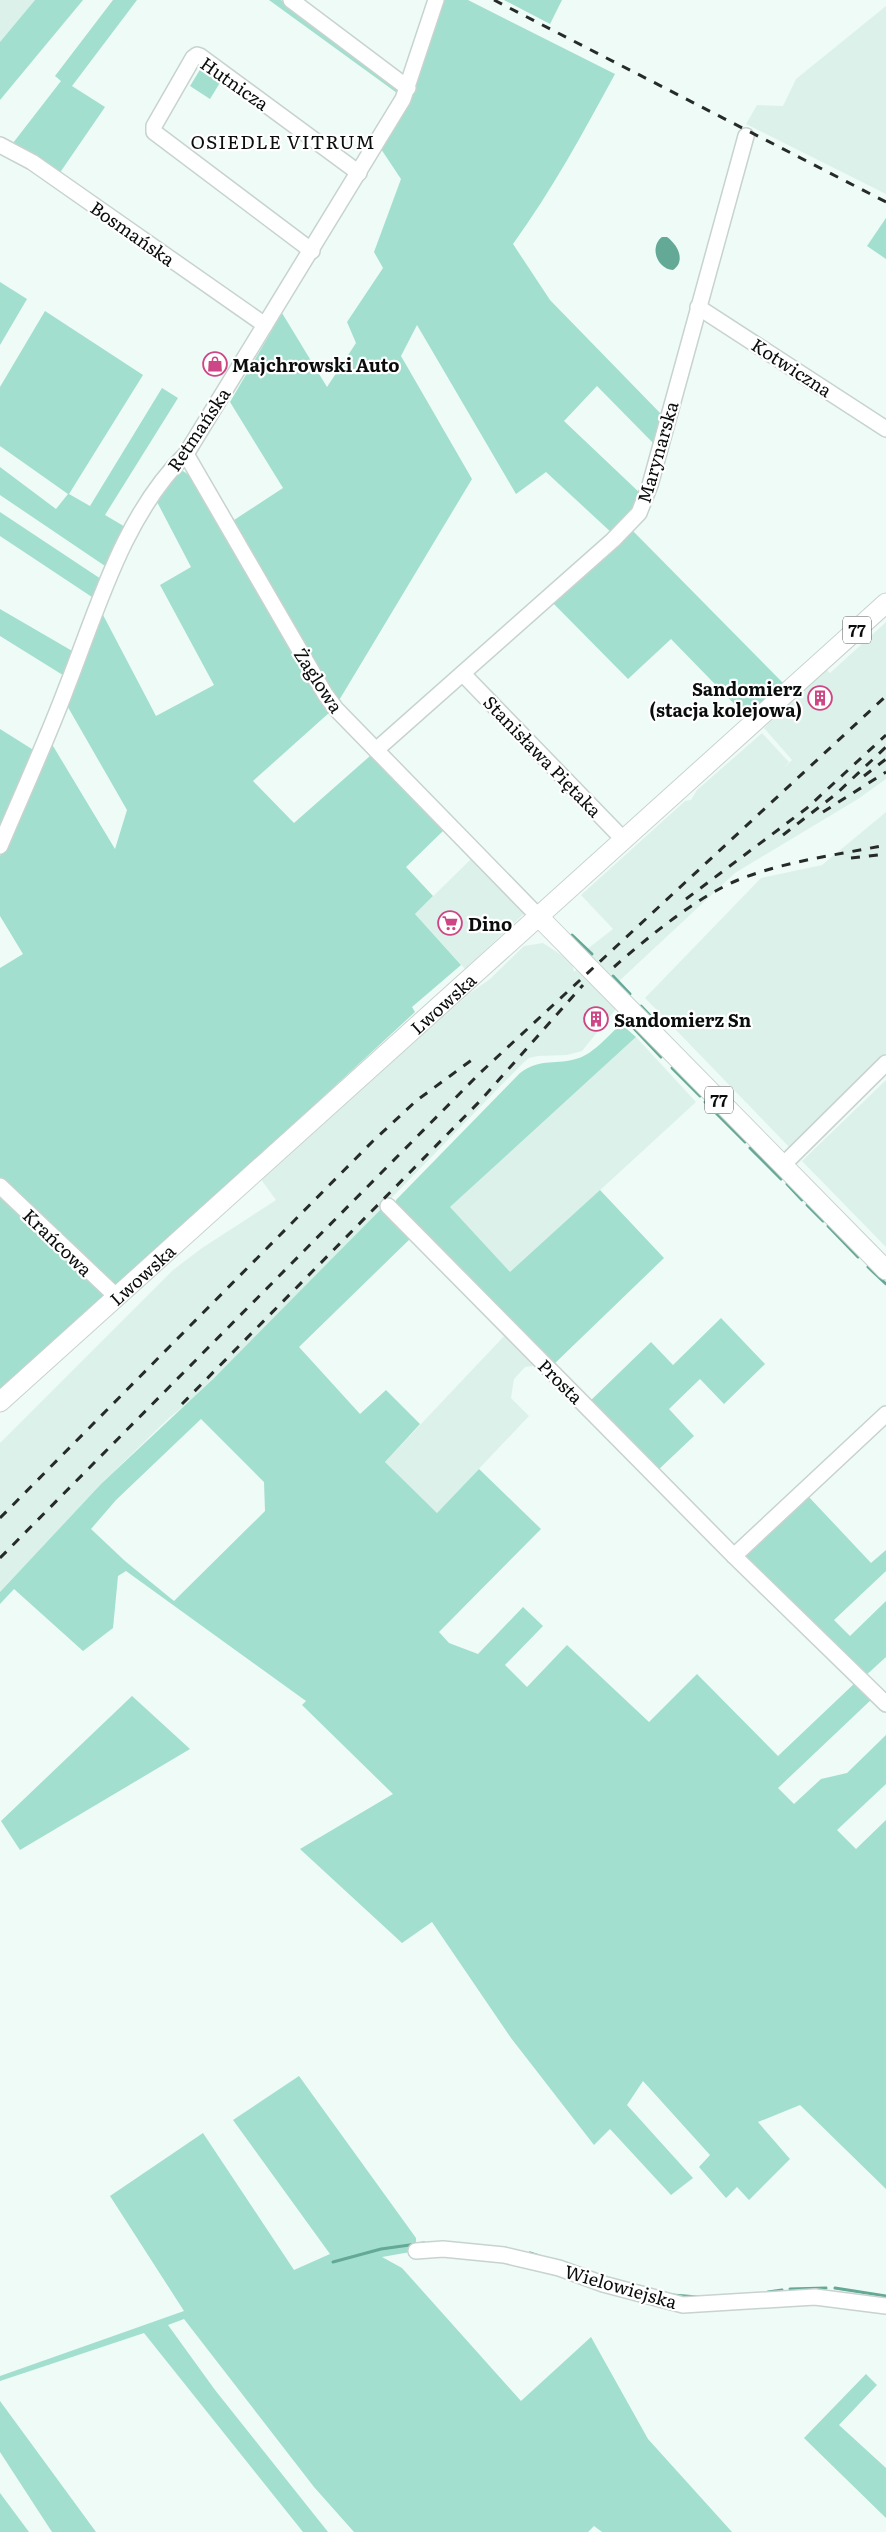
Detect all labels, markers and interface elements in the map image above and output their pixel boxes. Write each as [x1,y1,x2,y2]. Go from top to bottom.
street label: Hutnicza [195,50,275,117]
district label: OSIEDLE VITRUM [191,127,375,155]
street label: Bosmańska [85,194,181,272]
street label: Kotwiczna [746,331,838,403]
shop icon: Majchrowski Auto [202,351,228,377]
place label: Majchrowski Auto [232,351,400,378]
street label: Retmańska [160,381,236,476]
street label: Marynarska [630,398,685,506]
road number: 77 [843,616,871,644]
street label: Żaglowa [288,642,350,718]
place label: Sandomierz (stacja kolejowa) [649,675,802,723]
building icon: Sandomierz (stacja kolejowa) [807,685,833,711]
street label: Stanisława Piętaka [478,689,609,823]
supermarket icon: Dino [437,910,463,936]
place label: Dino [468,910,512,937]
street label: Lwowska [404,966,482,1040]
building icon: Sandomierz Sn [583,1006,609,1032]
place label: Sandomierz Sn [614,1006,752,1033]
road number: 77 [705,1086,733,1114]
street label: Krańcowa [17,1202,99,1282]
street label: Lwowska [103,1237,181,1311]
street label: Prosta [532,1352,590,1410]
street label: Wielowiejska [562,2257,681,2315]

